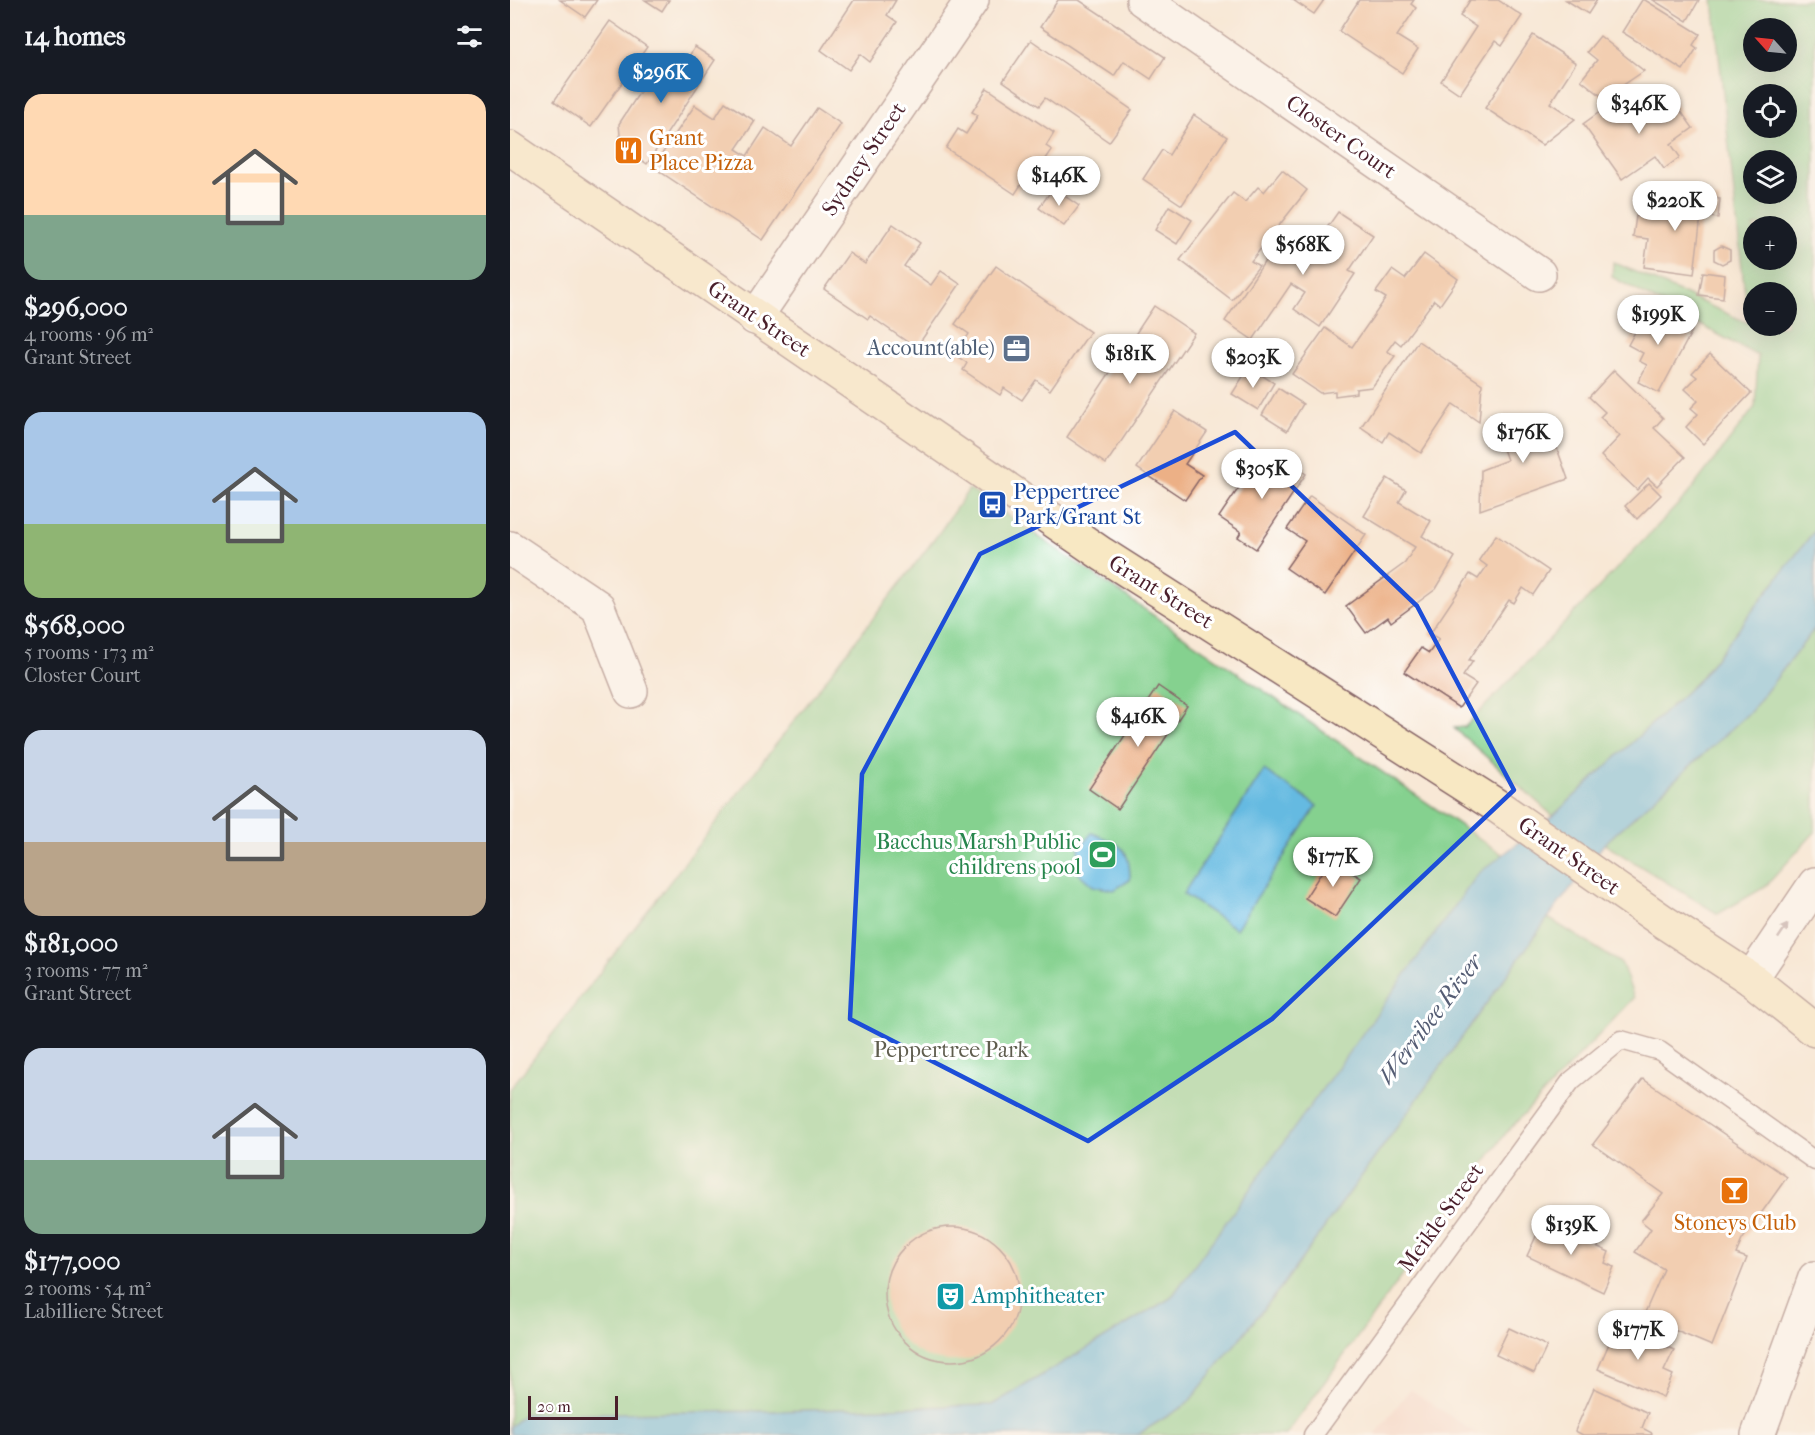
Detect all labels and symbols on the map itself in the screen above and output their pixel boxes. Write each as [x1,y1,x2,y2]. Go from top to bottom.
north arrow [1743,18,1797,72]
pin: $296K [619,53,703,104]
pin: $346K [1597,84,1681,135]
street label: Closter Court [1281,90,1401,185]
street label: Sydney Street [816,97,912,221]
place label: Grant Place Pizza [649,125,754,176]
restaurant icon: Grant Place Pizza [612,135,644,167]
pin: $146K [1017,156,1101,207]
pin: $220K [1633,181,1717,232]
pin: $568K [1261,225,1345,276]
street label: Grant Street [703,275,815,363]
pin: $199K [1616,295,1700,346]
office icon: Account(able) [1000,332,1032,364]
pin: $181K [1088,334,1172,385]
place label: Account(able) [866,335,995,361]
pin: $203K [1211,338,1295,389]
pin: $176K [1481,413,1565,464]
pin: $305K [1220,449,1304,500]
place label: Peppertree Park/Grant St [1013,479,1142,530]
bus stop icon: Peppertree Park/Grant St [976,489,1008,521]
street label: Grant Street [1104,550,1218,634]
pin: $416K [1096,697,1180,748]
street label: Grant Street [1513,811,1625,901]
place label: Bacchus Marsh Public childrens pool [876,829,1081,880]
pin: $177K [1291,837,1375,888]
sports icon: Bacchus Marsh Public childrens pool [1086,839,1118,871]
one-way arrow [1777,924,1789,940]
water label: Werribee River [1372,947,1489,1090]
park label: Peppertree Park [873,1037,1029,1063]
street label: Meikle Street [1393,1158,1489,1277]
bar icon: Stoneys Club [1719,1175,1751,1207]
pin: $139K [1529,1205,1613,1256]
place label: Stoneys Club [1674,1210,1796,1236]
theatre icon: Amphitheater [935,1280,967,1312]
place label: Amphitheater [971,1283,1105,1309]
pin: $177K [1596,1310,1680,1361]
scale bar [528,1393,618,1420]

